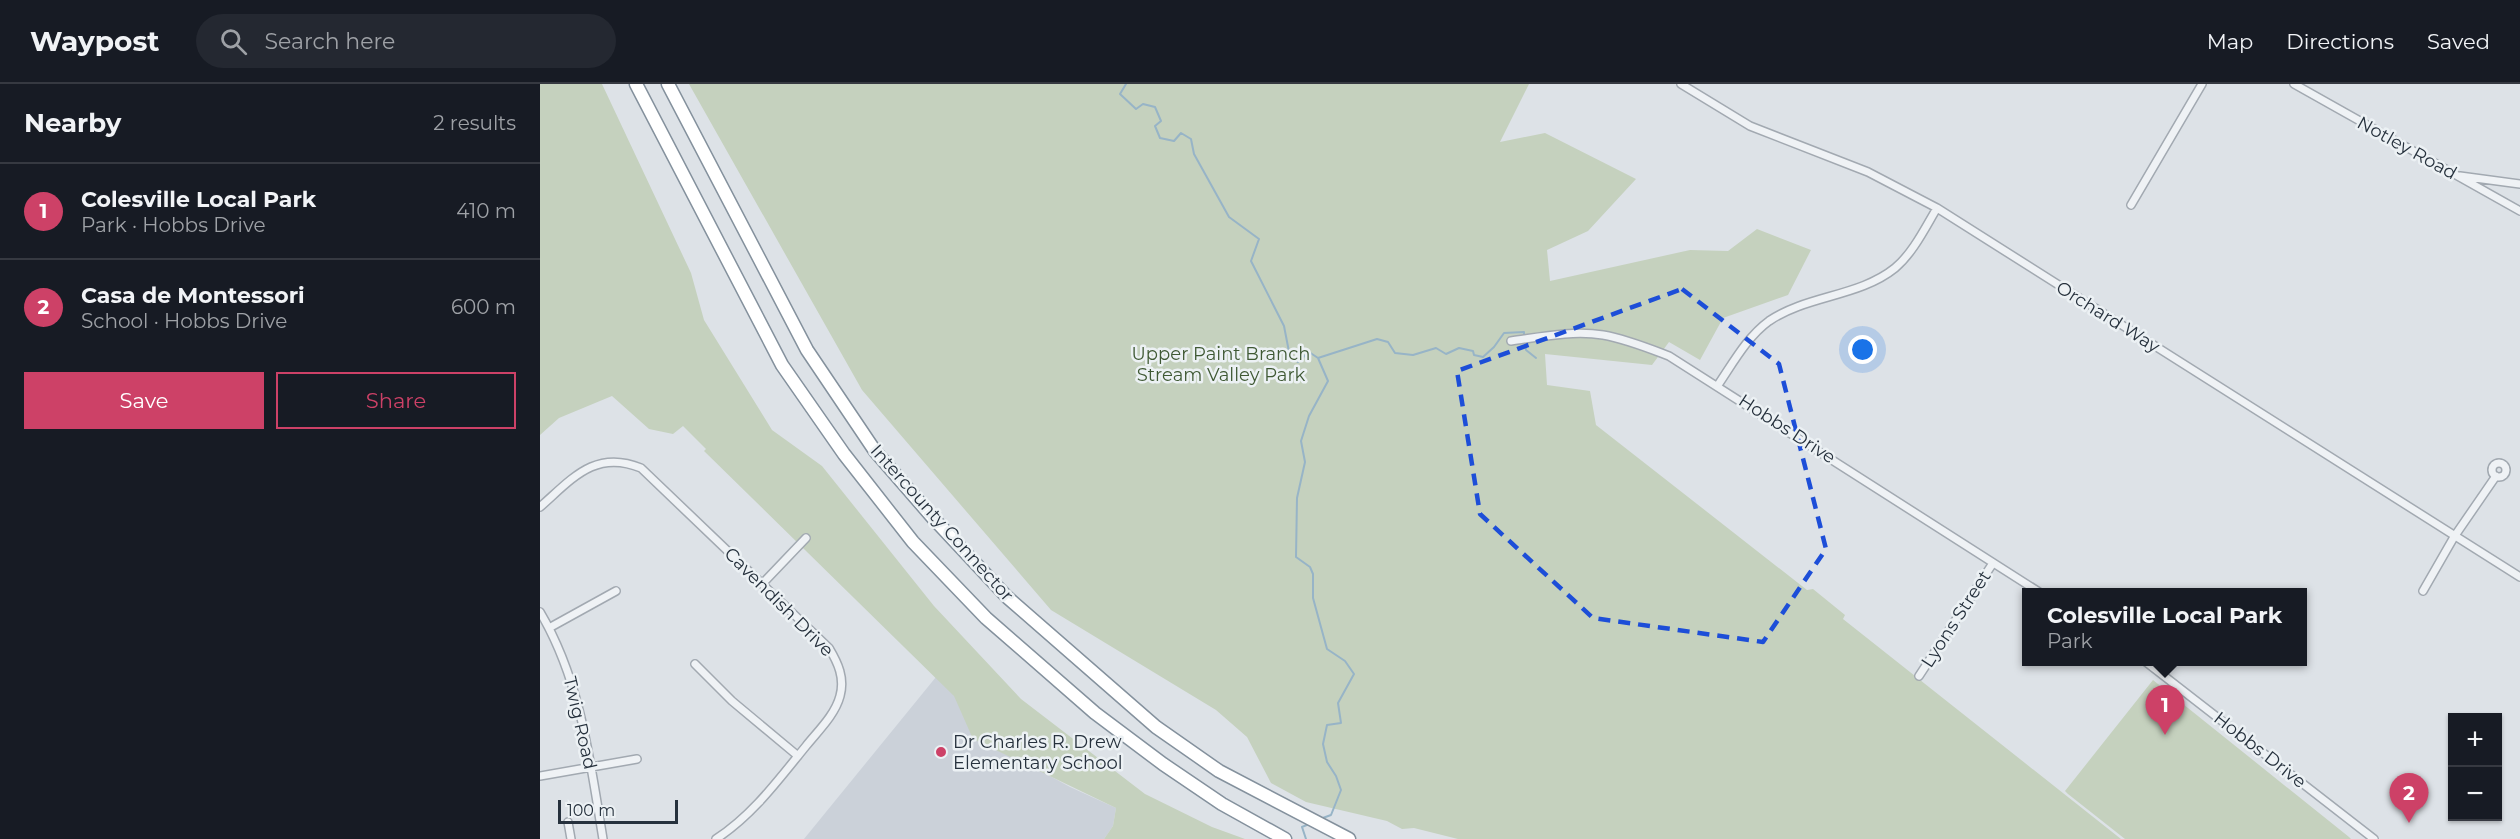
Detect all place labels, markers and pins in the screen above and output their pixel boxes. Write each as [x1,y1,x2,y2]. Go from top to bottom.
pin: 1 [2146,686,2184,735]
place label: Dr Charles R. Drew Elementary School [953,731,1123,774]
marker: Dr Charles R. Drew Elementary School [934,745,948,759]
pin: 2 [2390,774,2428,823]

